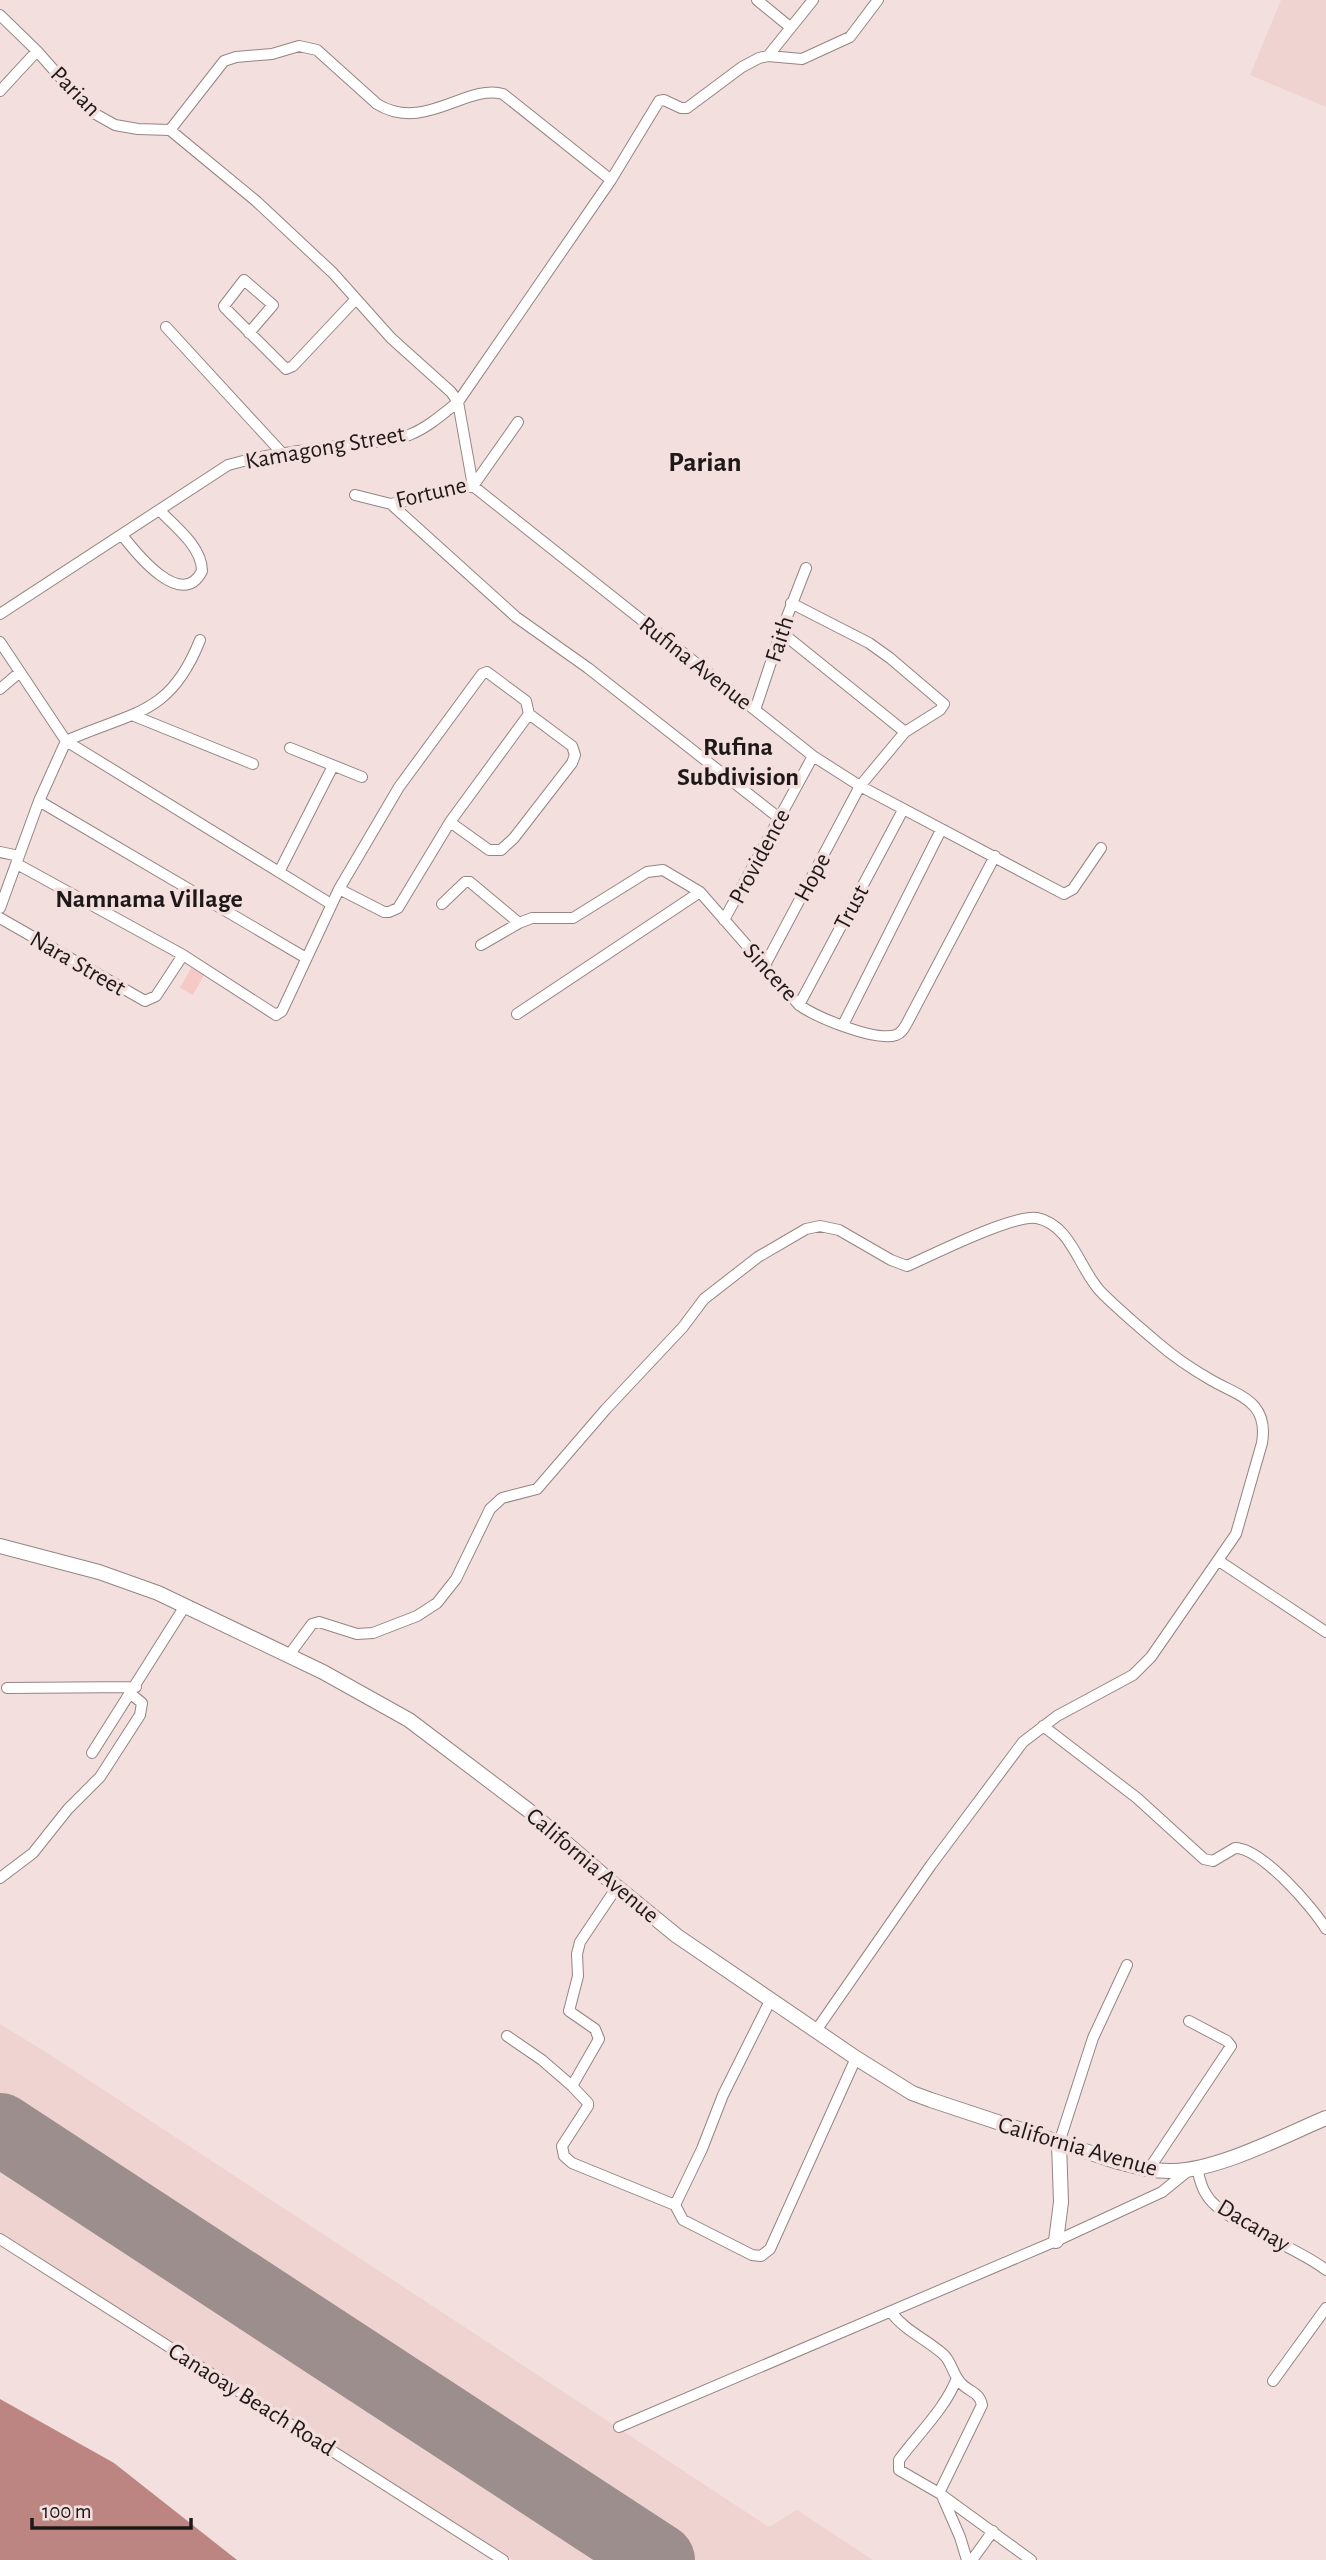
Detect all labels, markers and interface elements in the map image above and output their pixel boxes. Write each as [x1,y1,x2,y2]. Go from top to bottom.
street label: Parian [46,62,105,121]
street label: Kamagong Street [243,422,407,474]
district label: Parian [668,449,742,477]
street label: Fortune [393,473,469,513]
street label: Rufina Avenue [635,613,756,715]
street label: Faith [761,613,799,665]
district label: Rufina Subdivision [677,734,799,790]
street label: Providence [725,805,795,908]
street label: Hope [790,849,835,906]
street label: Trust [830,881,874,934]
district label: Namnama Village [55,886,243,912]
street label: Nara Street [26,927,130,1001]
street label: Sincere [738,939,802,1006]
street label: California Avenue [522,1804,663,1928]
street label: California Avenue [995,2113,1160,2181]
street label: Dacanay [1213,2195,1294,2257]
street label: Canaoay Beach Road [164,2339,339,2461]
scale bar [32,2486,191,2530]
text: 100 m [42,2501,92,2522]

